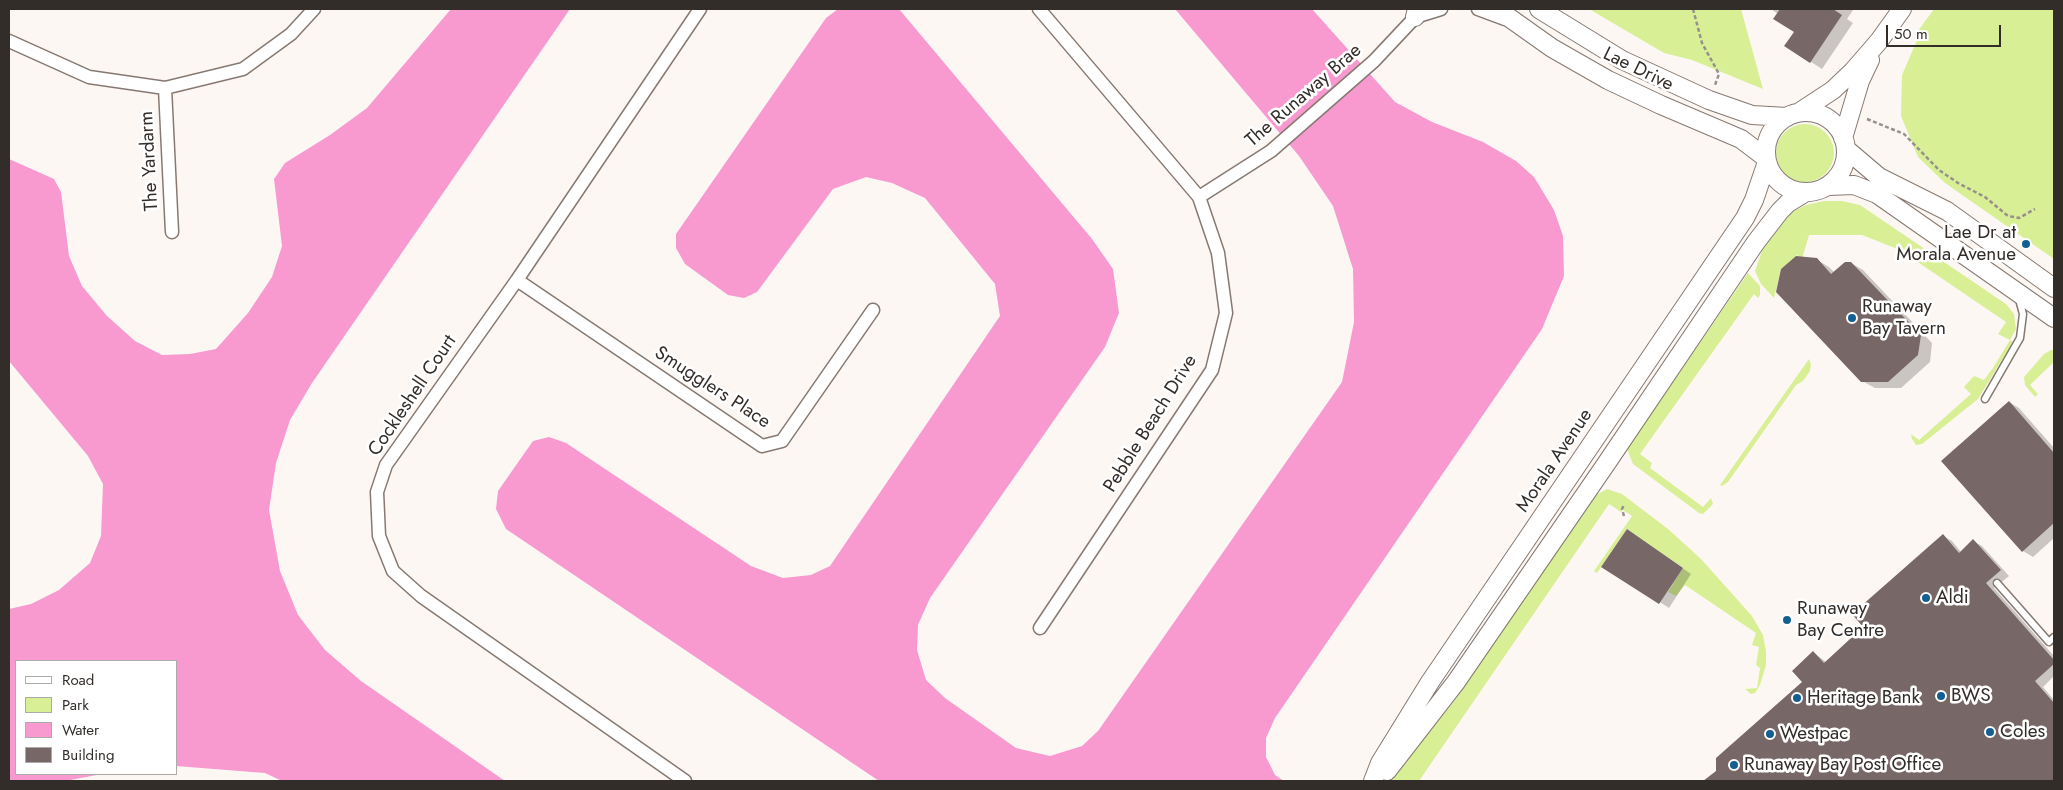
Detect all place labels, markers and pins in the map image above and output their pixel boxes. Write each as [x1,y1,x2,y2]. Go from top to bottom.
place label: Lae Dr at Morala Avenue [1896,222,2016,266]
marker: Lae Dr at Morala Avenue [2020,238,2032,250]
place label: Runaway Bay Tavern [1862,296,1946,340]
marker: Runaway Bay Tavern [1846,312,1858,324]
place label: Aldi [1936,587,1969,609]
marker: Aldi [1920,592,1932,604]
place label: Runaway Bay Centre [1797,598,1884,642]
marker: Runaway Bay Centre [1781,614,1793,626]
place label: BWS [1951,685,1991,707]
place label: Heritage Bank [1807,687,1920,709]
marker: BWS [1935,690,1947,702]
marker: Heritage Bank [1791,692,1803,704]
place label: Coles [2000,721,2045,743]
place label: Westpac [1780,723,1848,745]
marker: Coles [1984,726,1996,738]
marker: Westpac [1764,728,1776,740]
place label: Runaway Bay Post Office [1744,754,1941,776]
marker: Runaway Bay Post Office [1728,759,1740,771]

